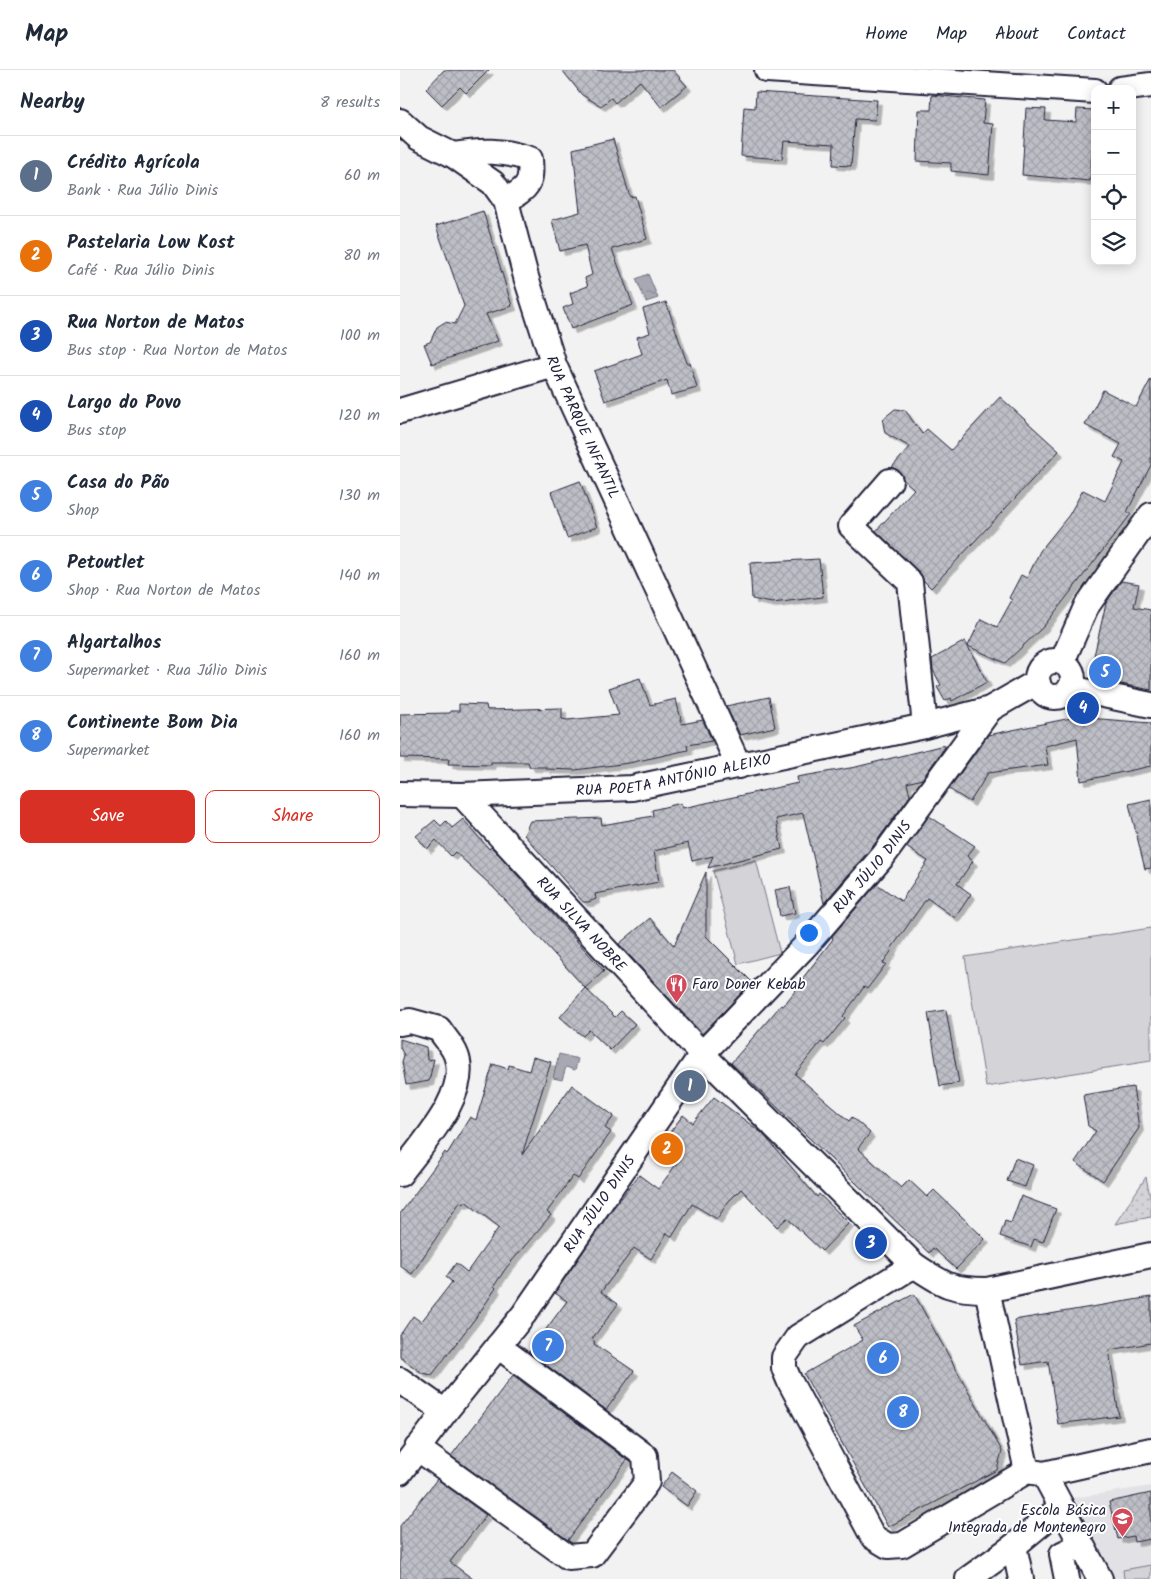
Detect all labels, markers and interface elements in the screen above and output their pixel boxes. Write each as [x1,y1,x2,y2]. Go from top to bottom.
text: Map [25,15,68,54]
text: Home [865,20,908,49]
text: Map [936,20,967,49]
text: About [995,20,1039,49]
text: Contact [1067,20,1126,49]
map controls [1091,85,1136,265]
button: + [1091,85,1136,130]
text: Nearby [20,86,85,119]
text: 8 results [320,90,380,115]
button: − [1091,130,1136,175]
text: Crédito Agrícola [67,148,200,178]
text: 1 [34,163,38,188]
text: 60 m [344,163,380,188]
button: locate [1091,175,1136,220]
text: Bank · Rua Júlio Dinis [67,178,218,203]
button: layers [1091,220,1136,265]
text: Pastelaria Low Kost [67,228,235,258]
text: 2 [31,243,41,268]
text: 80 m [343,243,380,268]
text: Café · Rua Júlio Dinis [67,258,215,283]
text: Rua Norton de Matos [67,308,244,338]
text: 3 [32,323,40,348]
text: 100 m [340,323,380,348]
text: Bus stop · Rua Norton de Matos [67,338,287,363]
street label: RUA PARQUE INFANTIL [539,353,625,503]
text: Largo do Povo [67,388,181,418]
text: 4 [32,403,40,428]
text: 120 m [339,403,380,428]
text: Bus stop [67,418,126,443]
text: Casa do Pão [67,468,169,498]
text: 5 [32,483,40,508]
text: 130 m [339,483,380,508]
text: Shop [67,498,99,523]
text: Petoutlet [67,548,145,578]
text: 6 [32,563,40,588]
text: 140 m [339,563,380,588]
text: Shop · Rua Norton de Matos [67,578,260,603]
text: Algartalhos [67,628,161,658]
text: 7 [32,643,40,668]
text: 160 m [339,643,380,668]
pin: 5 [1089,653,1121,691]
text: Supermarket · Rua Júlio Dinis [67,658,267,683]
pin: 4 [1067,689,1099,727]
text: Continente Bom Dia [67,708,238,738]
text: 8 [31,723,41,748]
text: 160 m [339,723,380,748]
text: Supermarket [67,738,150,763]
street label: RUA POETA ANTÓNIO ALEIXO [575,748,774,803]
button: Save [20,790,195,843]
button: Share [205,790,380,843]
street label: RUA JÚLIO DINIS [827,816,918,919]
street label: RUA SILVA NOBRE [530,871,632,979]
your location [796,920,822,946]
restaurant icon: Faro Doner Kebab [664,972,688,1003]
place label: Faro Doner Kebab [692,973,805,997]
pin: 1 [674,1067,706,1105]
pin: 2 [651,1130,683,1168]
street label: RUA JÚLIO DINIS [558,1151,642,1259]
pin: 3 [855,1224,887,1262]
pin: 7 [532,1327,564,1365]
pin: 6 [867,1339,899,1377]
pin: 8 [887,1393,919,1431]
place label: Escola Básica Integrada de Montenegro [948,1499,1106,1540]
school or university icon: Escola Básica Integrada de Montenegro [1110,1507,1134,1538]

